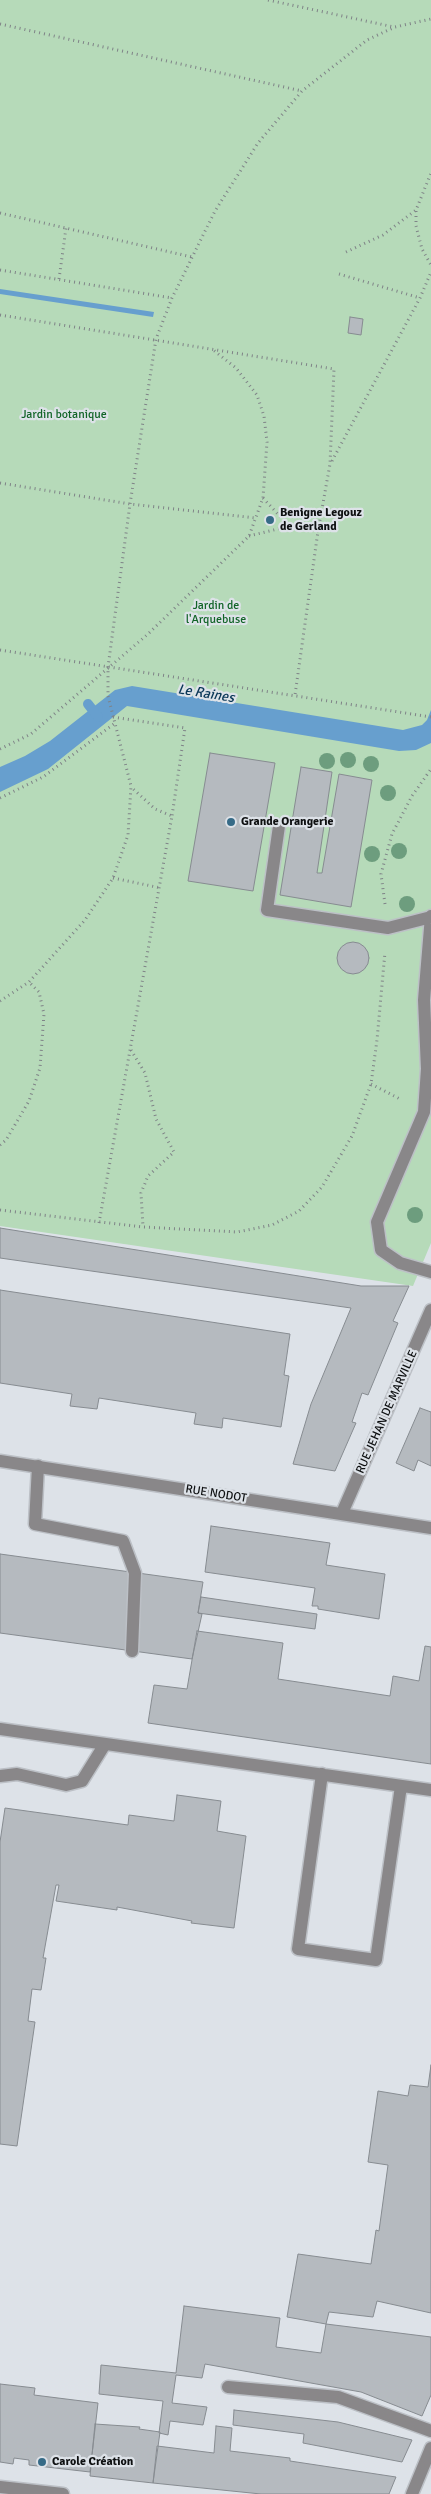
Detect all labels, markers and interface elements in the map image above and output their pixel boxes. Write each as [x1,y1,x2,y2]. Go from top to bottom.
park label: Jardin botanique [21,408,107,422]
place label: Benigne Legouz de Gerland [280,506,362,534]
marker: Benigne Legouz de Gerland [264,514,276,526]
park label: Jardin de l'Arquebuse [186,599,246,627]
water label: Le Raines [177,681,235,707]
place label: Grande Orangerie [241,815,334,829]
marker: Grande Orangerie [225,816,237,828]
street label: RUE JEHAN DE MARVILLE [353,1348,421,1476]
street label: RUE NODOT [184,1482,248,1506]
place label: Carole Création [52,2455,133,2469]
marker: Carole Création [36,2456,48,2468]

